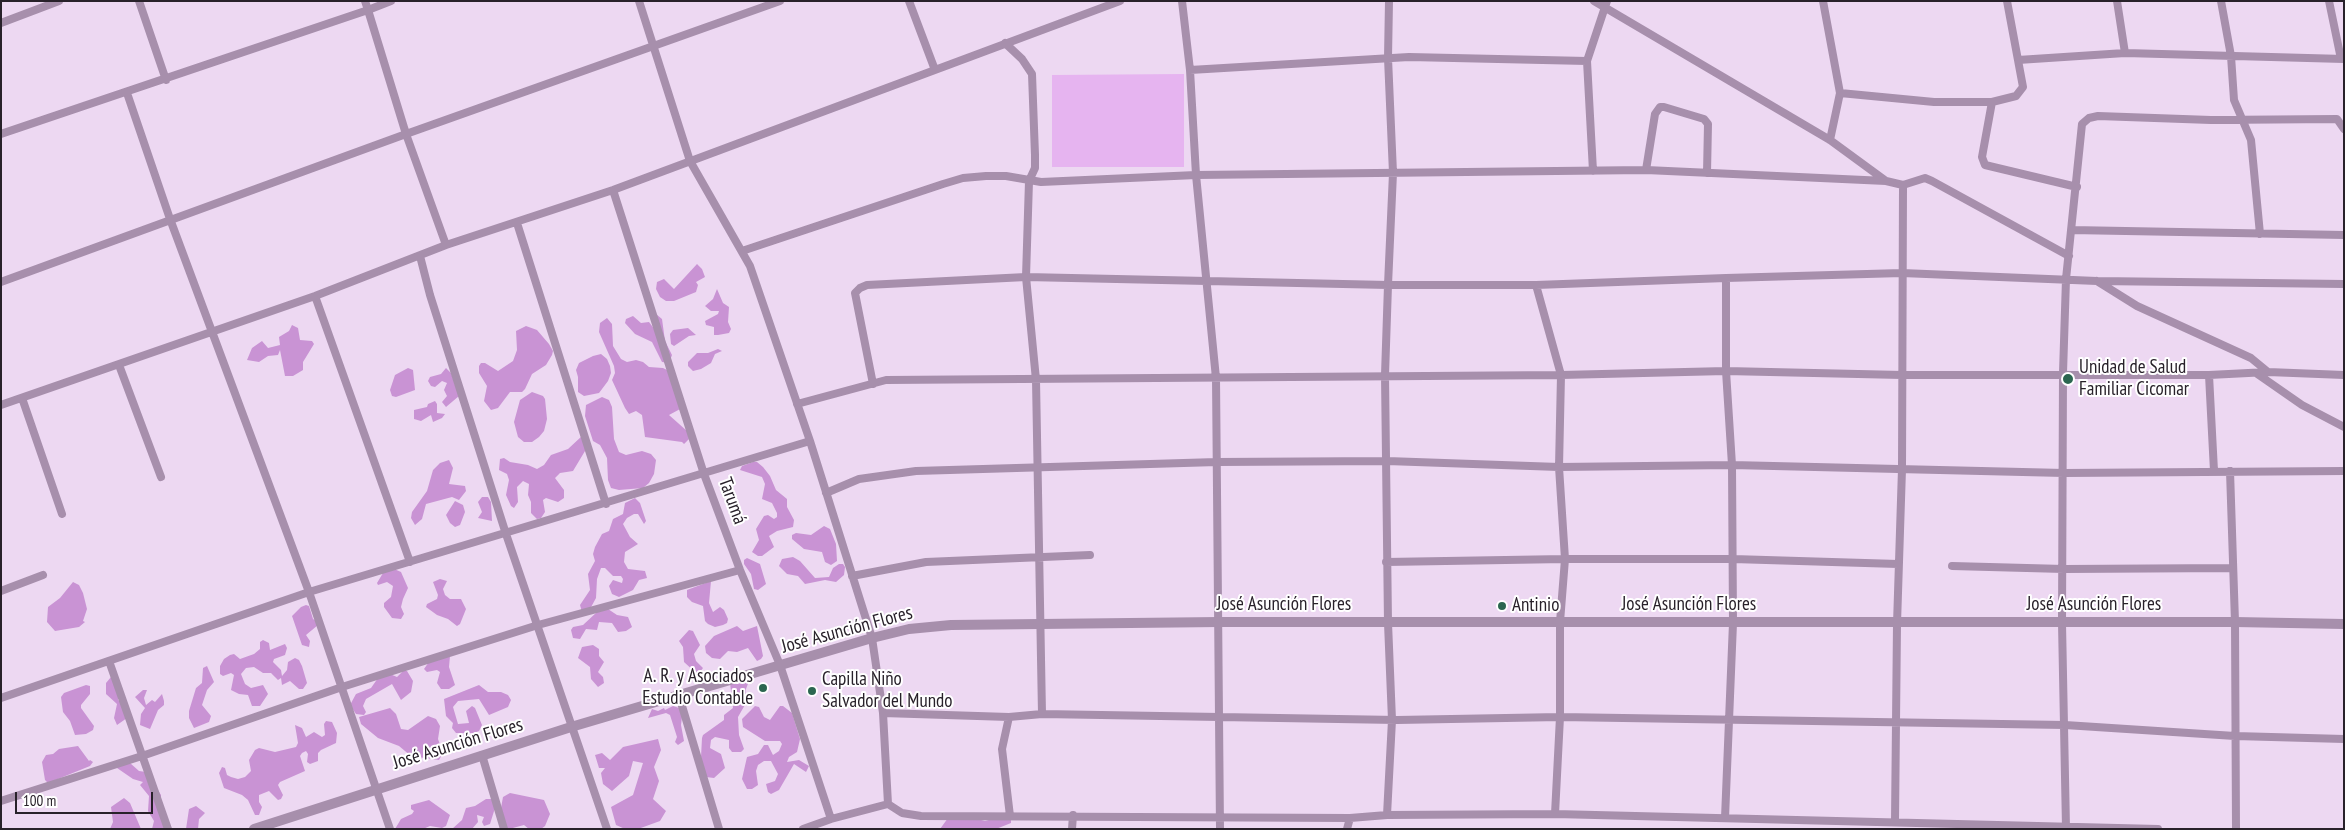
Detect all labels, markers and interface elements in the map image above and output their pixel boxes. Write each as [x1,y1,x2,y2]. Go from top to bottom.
place label: Unidad de Salud Familiar Cicomar [2079,357,2189,401]
marker: Unidad de Salud Familiar Cicomar [2061,372,2075,386]
street label: Tarumá [713,475,751,527]
street label: José Asunción Flores [1217,594,1351,616]
street label: José Asunción Flores [1622,594,1756,616]
street label: José Asunción Flores [2027,594,2161,616]
place label: Antinio [1512,595,1559,617]
marker: Antinio [1496,600,1508,612]
street label: José Asunción Flores [779,602,915,658]
place label: A. R. y Asociados Estudio Contable [642,666,753,710]
place label: Capilla Niño Salvador del Mundo [822,669,952,713]
marker: A. R. y Asociados Estudio Contable [757,682,769,694]
marker: Capilla Niño Salvador del Mundo [806,685,818,697]
street label: José Asunción Flores [390,713,526,775]
scale bar [18,782,155,814]
text: 100 m [23,791,56,810]

